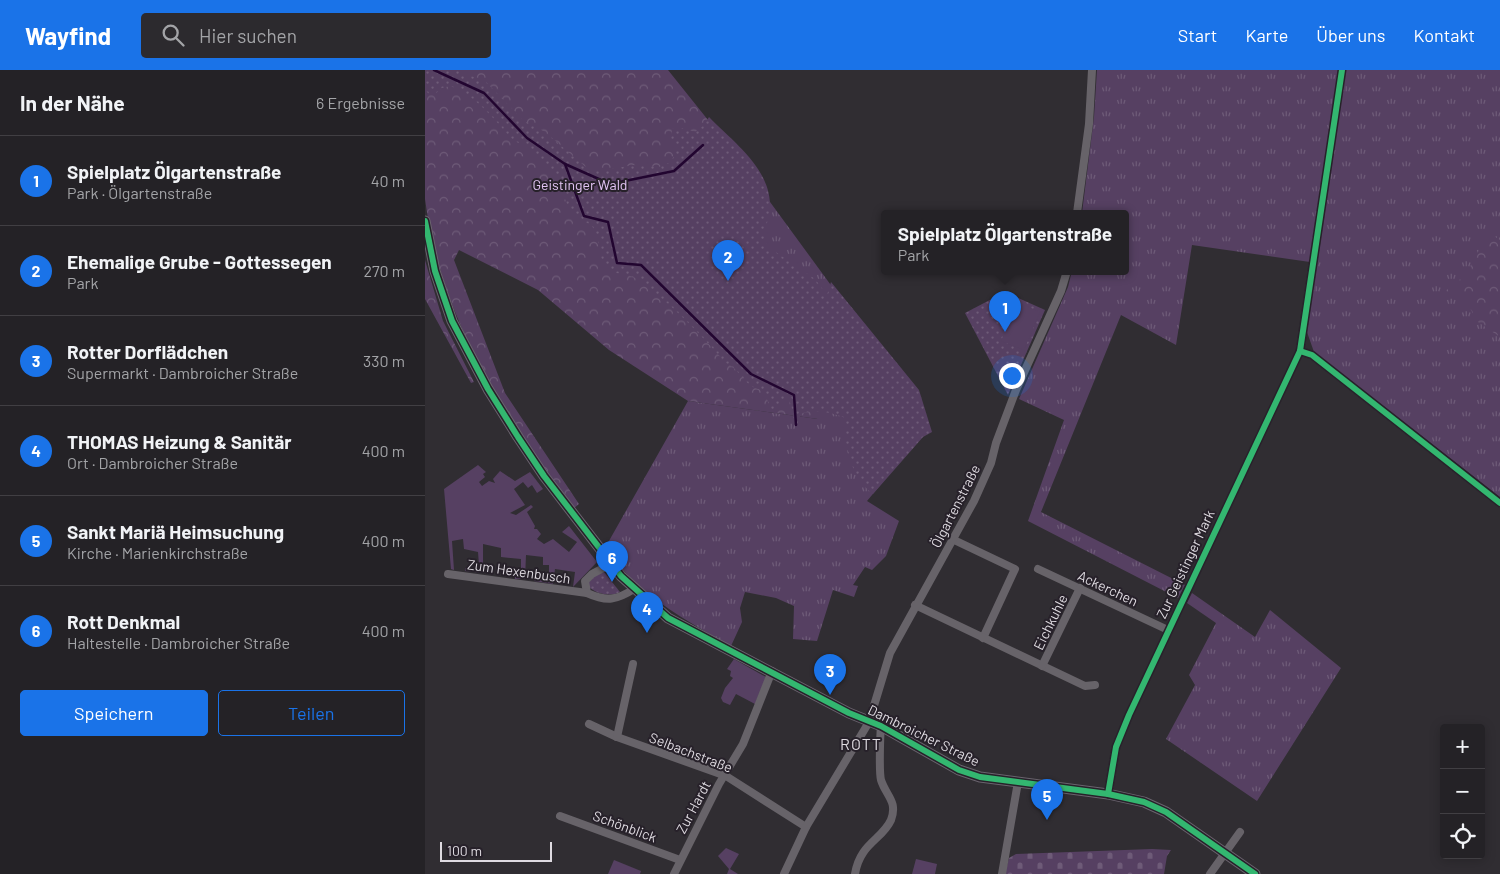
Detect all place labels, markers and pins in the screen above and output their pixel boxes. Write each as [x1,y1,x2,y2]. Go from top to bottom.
pin: 2 [712,240,744,281]
pin: 1 [989,291,1021,332]
pin: 6 [596,541,628,582]
pin: 4 [631,592,663,633]
pin: 3 [814,654,846,695]
pin: 5 [1031,779,1063,820]

